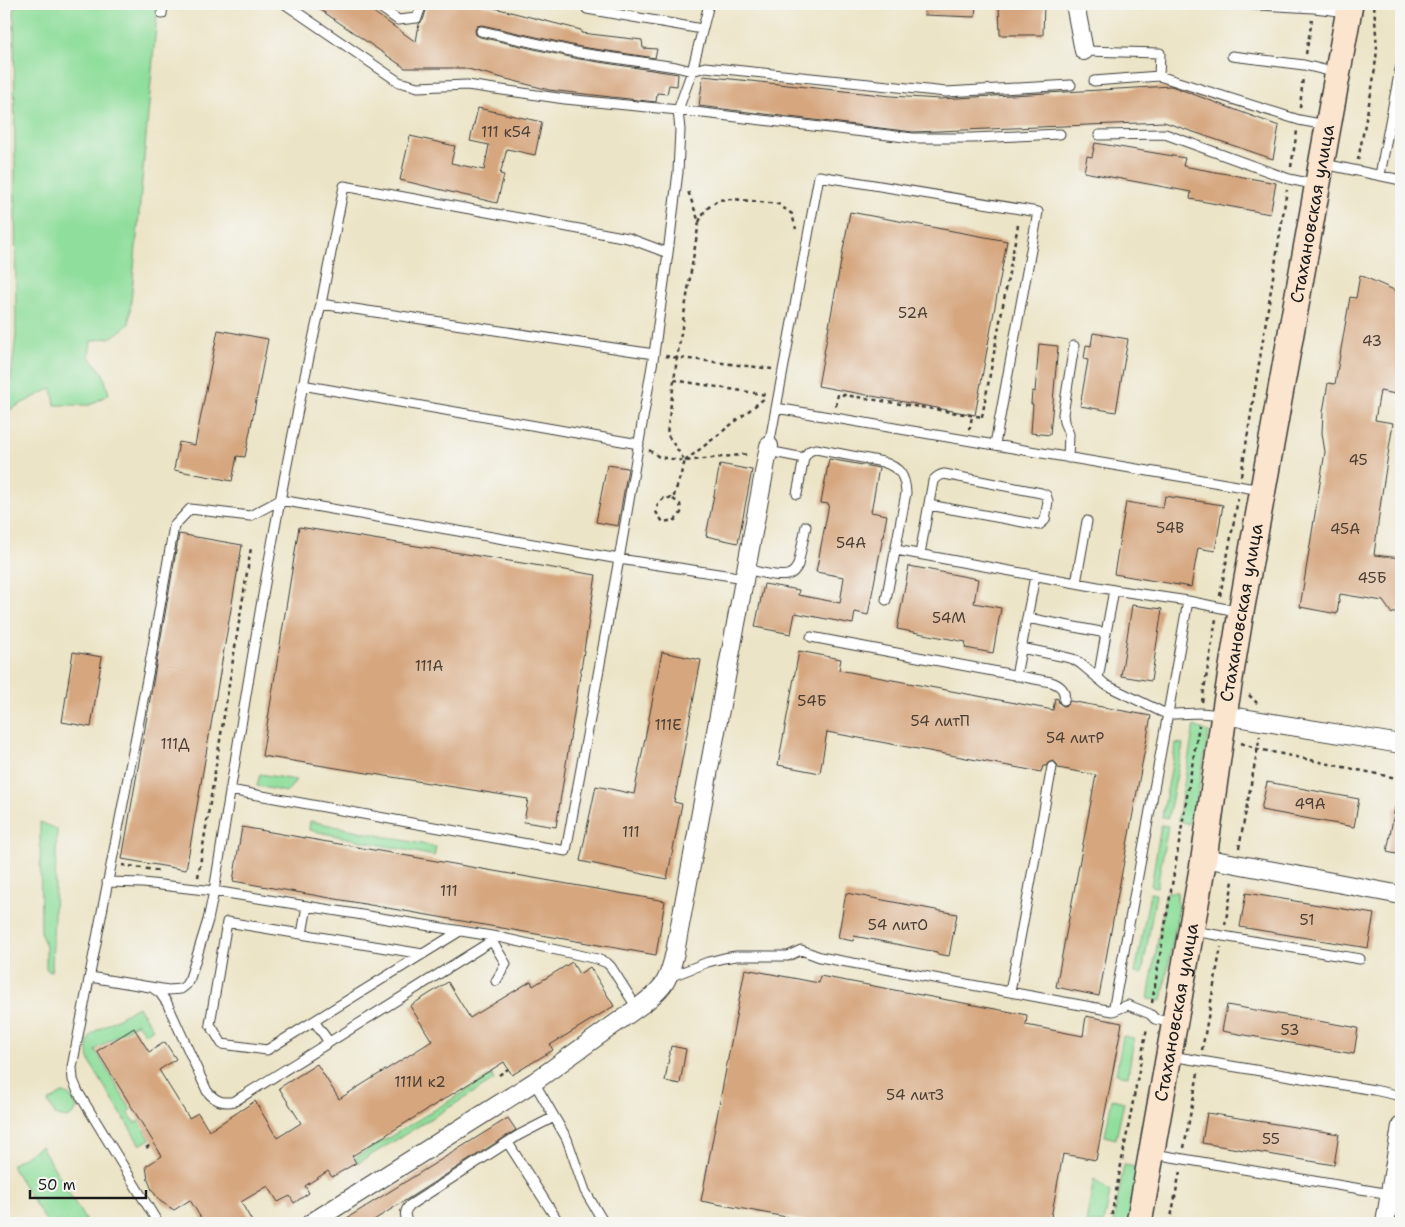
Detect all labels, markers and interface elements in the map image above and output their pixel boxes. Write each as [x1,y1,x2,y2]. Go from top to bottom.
house number: 111 к54 [481,122,531,142]
street label: Стахановская улица [1285,123,1340,305]
house number: 52А [898,303,928,323]
house number: 43 [1362,331,1382,351]
house number: 45 [1348,450,1368,470]
house number: 54В [1156,518,1184,538]
house number: 45А [1330,519,1360,539]
street label: Стахановская улица [1214,521,1269,704]
house number: 54А [836,533,866,553]
house number: 45Б [1357,568,1387,588]
house number: 54М [932,608,966,628]
house number: 111А [415,656,443,676]
house number: 54Б [797,691,827,711]
house number: 54 литП [910,711,970,731]
house number: 111Е [654,715,682,735]
house number: 54 литР [1046,728,1104,748]
house number: 111Д [160,734,190,754]
house number: 49А [1294,794,1326,814]
house number: 111 [622,822,640,842]
house number: 111 [440,881,458,901]
house number: 51 [1300,910,1314,930]
house number: 54 литО [868,915,928,935]
street label: Стахановская улица [1149,921,1204,1104]
house number: 53 [1281,1020,1300,1040]
house number: 111И к2 [394,1072,446,1092]
house number: 54 литЗ [886,1085,944,1105]
house number: 55 [1262,1129,1280,1149]
scale bar [30,1167,146,1199]
text: 50 m [38,1175,76,1195]

